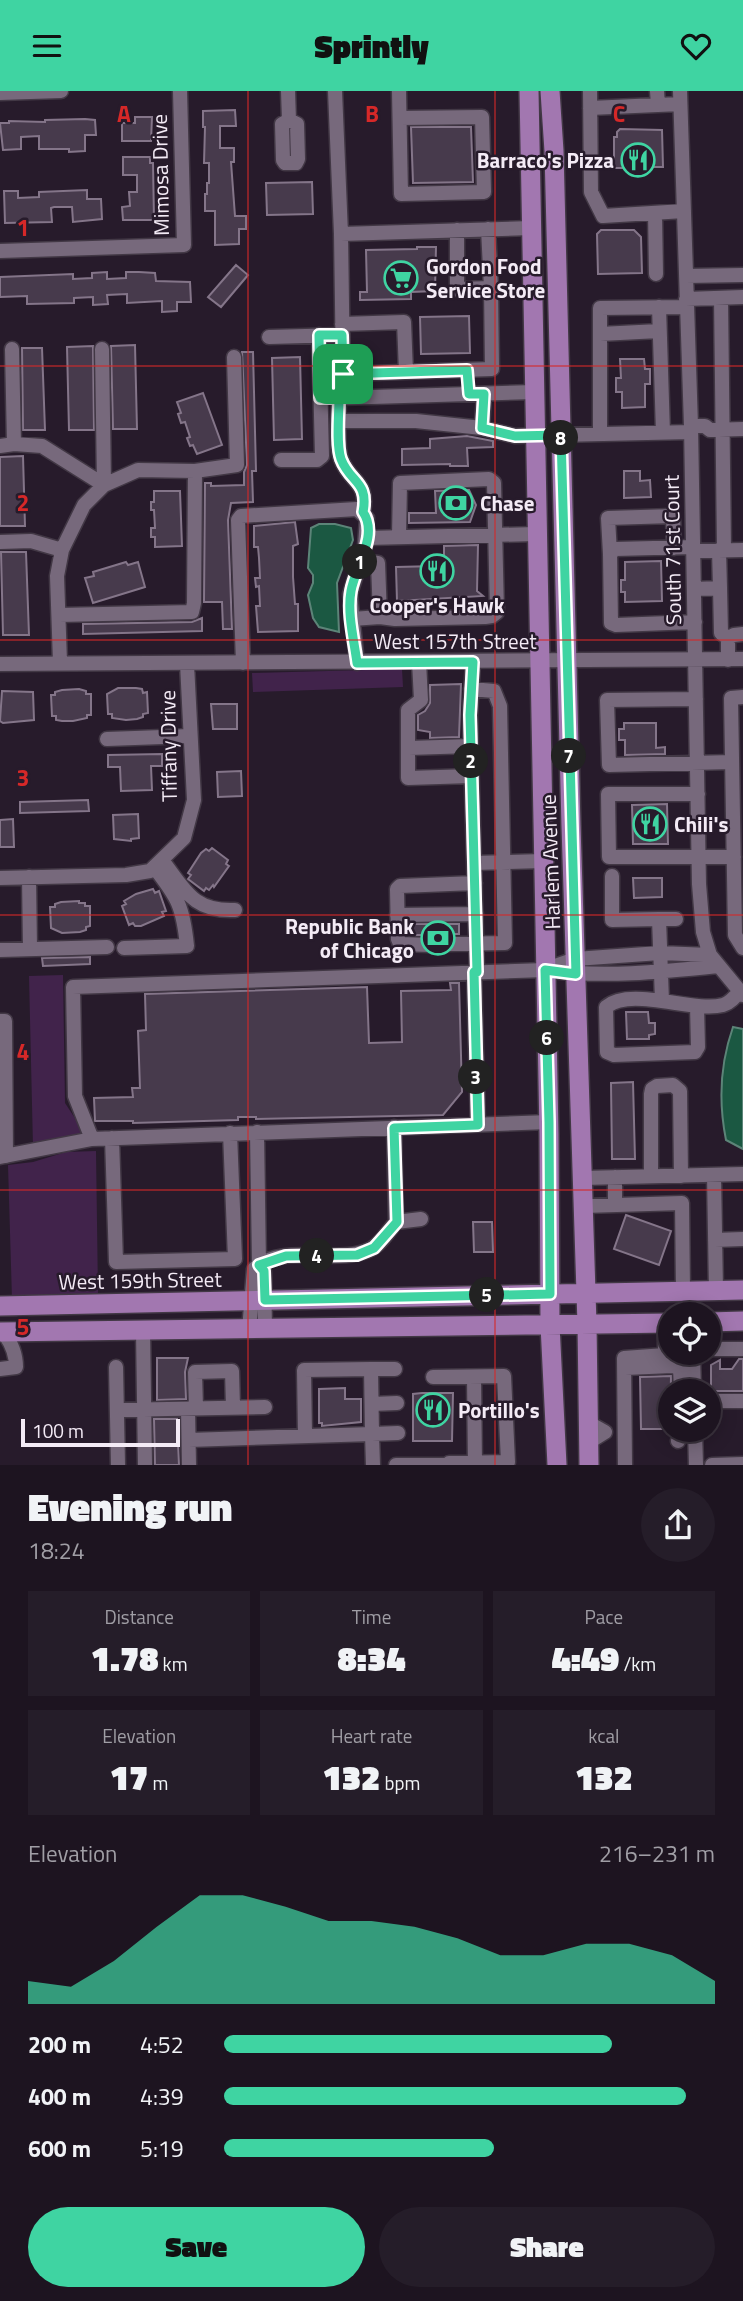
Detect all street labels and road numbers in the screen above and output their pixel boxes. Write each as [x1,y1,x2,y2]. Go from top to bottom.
street label: Mimosa Drive [143,114,177,236]
street label: South 71st Court [655,474,689,625]
street label: West 157th Street [373,625,537,657]
street label: Tiffany Drive [151,690,185,802]
street label: Harlem Avenue [532,794,568,930]
street label: West 159th Street [58,1263,223,1297]

